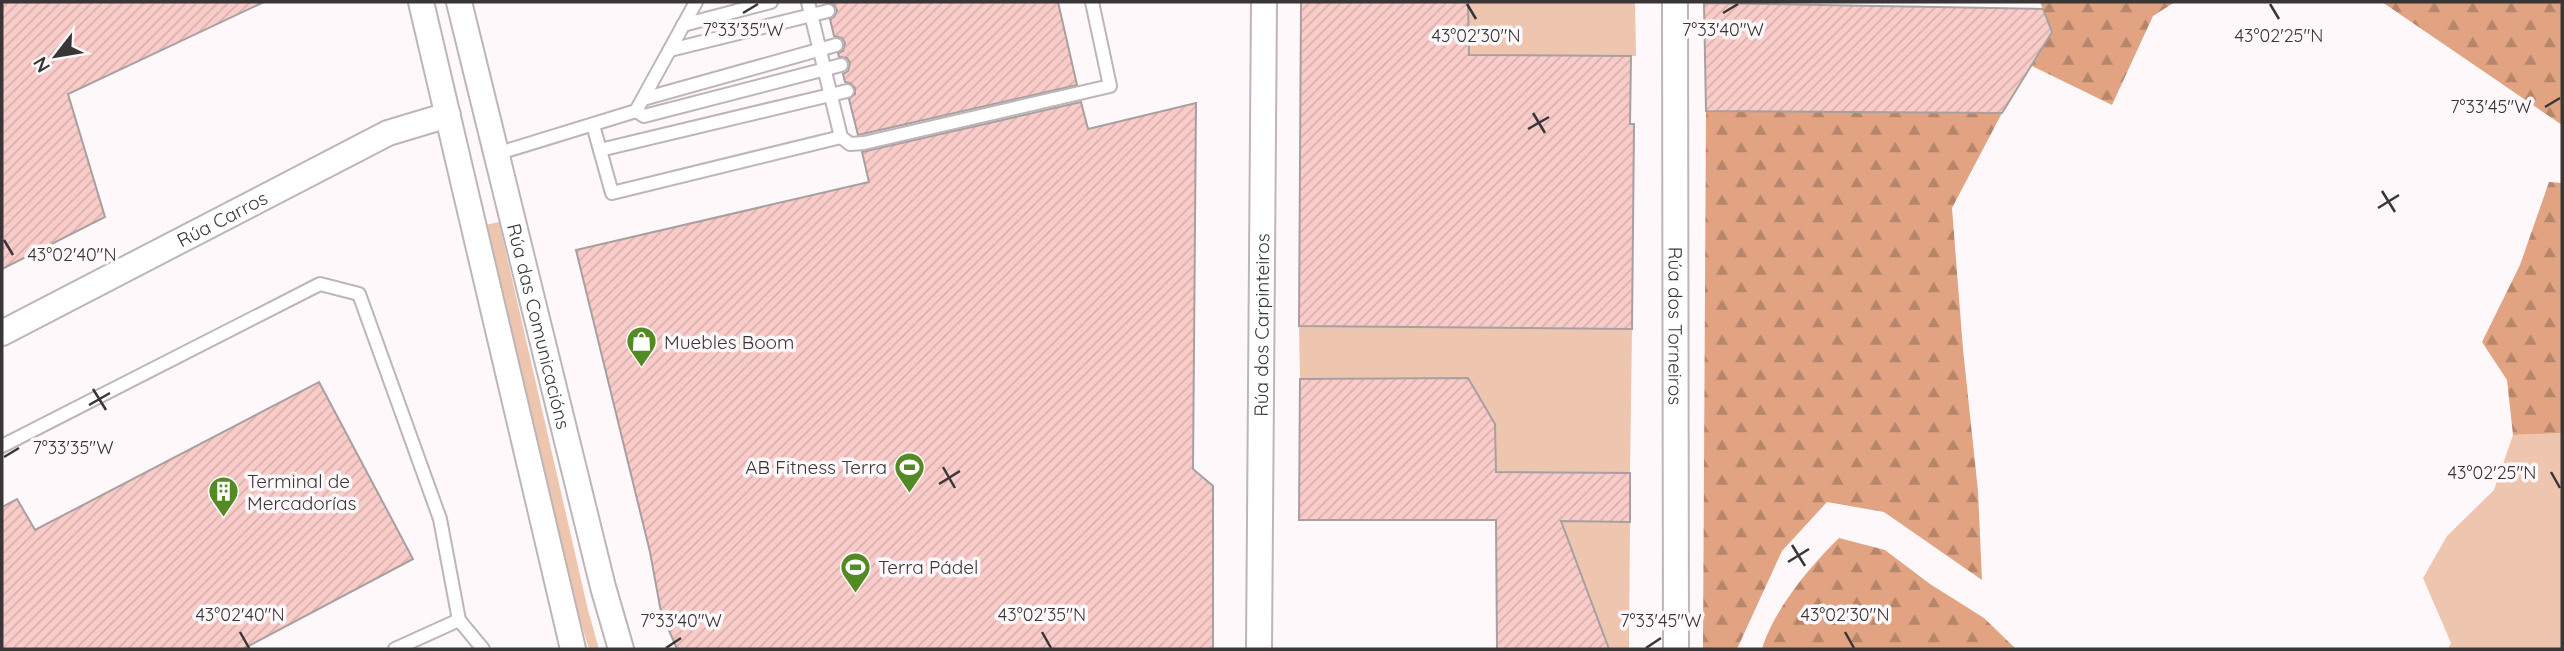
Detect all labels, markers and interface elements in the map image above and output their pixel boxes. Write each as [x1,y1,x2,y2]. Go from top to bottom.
text: 7°33'35"W [702,18,784,41]
text: 7°33'40"W [1682,18,1764,41]
north arrow [21,21,91,91]
text: 43°02'30"N [1431,24,1521,47]
text: 43°02'25"N [2235,24,2323,47]
text: N [28,53,55,77]
text: 7°33'45"W [2450,95,2532,118]
street label: Rúa Carros [173,186,272,252]
street label: Rúa das Comunicacións [502,221,576,432]
street label: Rúa dos Carpinteiros [1249,233,1274,417]
text: 43°02'40"N [27,243,117,266]
street label: Rúa dos Torneiros [1663,247,1688,405]
shop icon: Muebles Boom [624,325,658,369]
place label: Muebles Boom [664,330,794,354]
text: 7°33'35"W [32,436,114,459]
sports icon: AB Fitness Terra [893,450,927,494]
place label: AB Fitness Terra [745,455,887,479]
text: 43°02'25"N [2448,461,2536,484]
place label: Terminal de Mercadorías [247,469,357,515]
building icon: Terminal de Mercadorías [207,475,241,519]
sports icon: Terra Pádel [838,550,872,594]
place label: Terra Pádel [878,555,978,579]
text: 43°02'40"N [195,603,285,626]
text: 43°02'35"N [998,603,1086,626]
text: 43°02'30"N [1800,603,1890,626]
text: 7°33'40"W [640,609,722,632]
text: 7°33'45"W [1620,609,1702,632]

